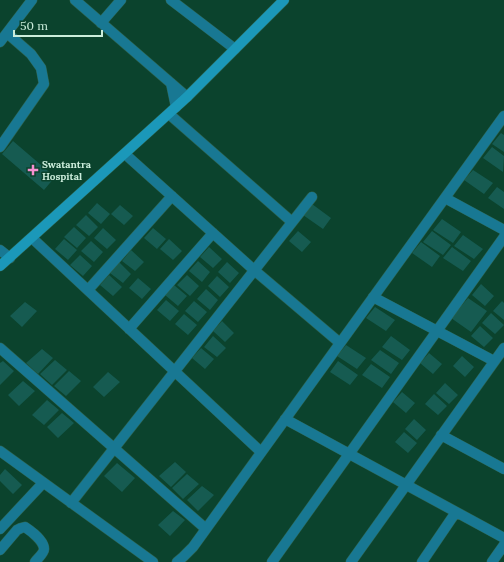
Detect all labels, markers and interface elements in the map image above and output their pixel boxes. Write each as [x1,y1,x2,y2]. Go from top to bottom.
scale bar [14,12,102,38]
text: 50 m [20,18,48,33]
place label: Swatantra Hospital [42,158,92,183]
marker: Swatantra Hospital [27,164,39,176]

